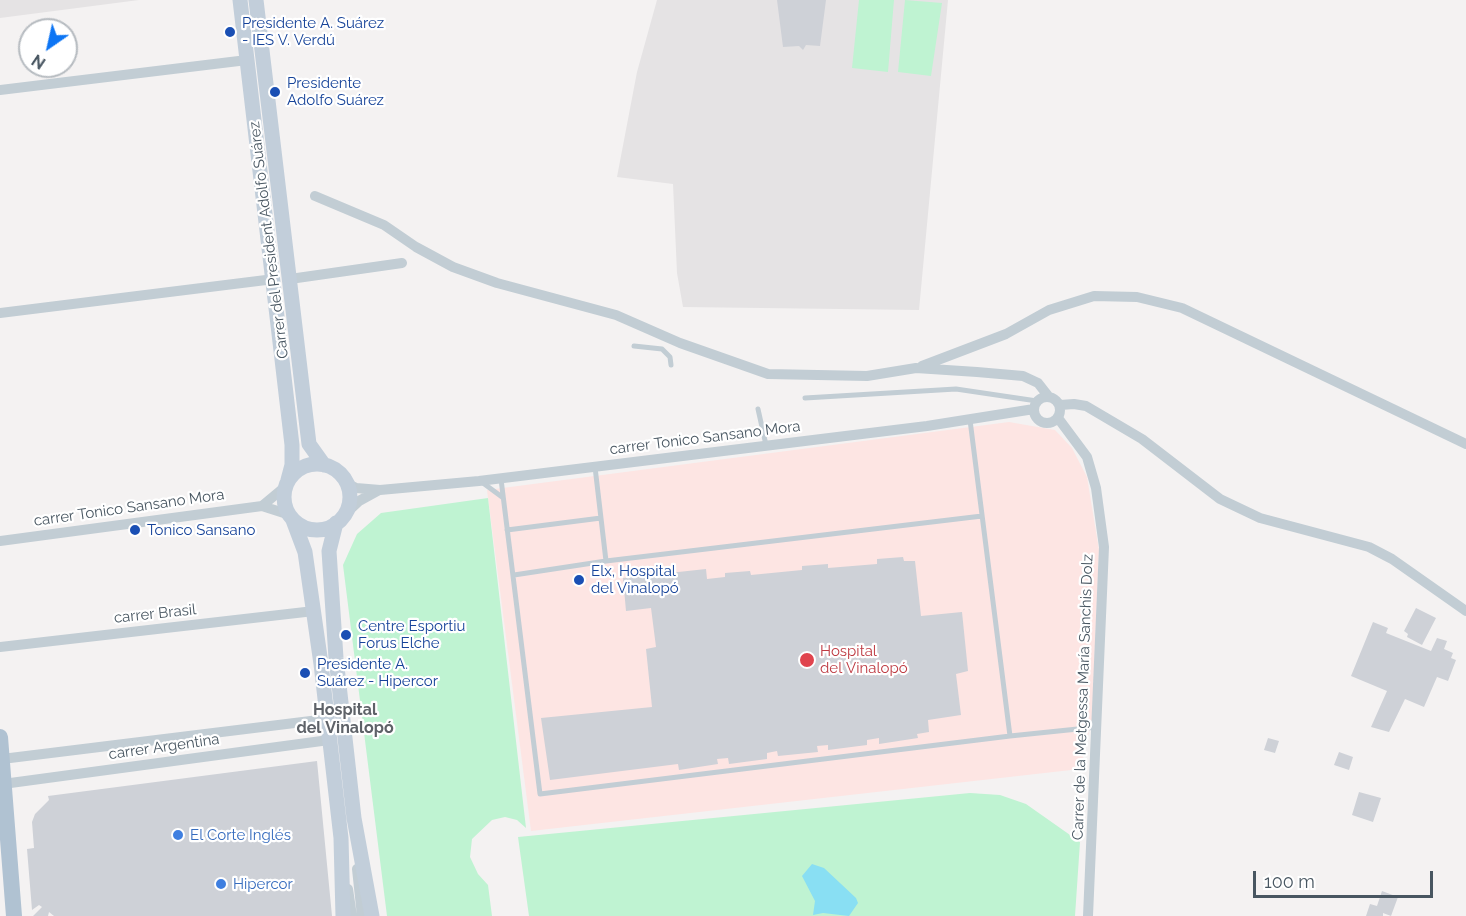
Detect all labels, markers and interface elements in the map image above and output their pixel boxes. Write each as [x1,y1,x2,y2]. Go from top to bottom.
place label: Presidente A. Suárez - IES V. Verdú [242,14,384,49]
north arrow [18,18,78,78]
marker: Presidente A. Suárez - IES V. Verdú [223,25,237,39]
text: N [28,50,49,73]
place label: Presidente Adolfo Suárez [287,74,384,109]
marker: Presidente Adolfo Suárez [268,85,282,99]
street label: Carrer del President Adolfo Suárez [246,120,292,360]
street label: carrer Tonico Sansano Mora [609,417,801,459]
street label: carrer Tonico Sansano Mora [33,486,225,530]
place label: Tonico Sansano [147,521,255,539]
marker: Tonico Sansano [128,523,142,537]
street label: Carrer de la Metgessa María Sanchis Dolz [1069,554,1097,840]
place label: Elx, Hospital del Vinalopó [591,562,679,597]
marker: Elx, Hospital del Vinalopó [572,573,586,587]
street label: carrer Brasil [113,601,197,627]
place label: Centre Esportiu Forus Elche [358,617,465,652]
marker: Centre Esportiu Forus Elche [339,628,353,642]
place label: Hospital del Vinalopó [820,642,908,677]
marker: Hospital del Vinalopó [798,651,816,669]
place label: Presidente A. Suárez - Hipercor [317,655,438,690]
marker: Presidente A. Suárez - Hipercor [298,666,312,680]
district label: Hospital del Vinalopó [296,700,394,738]
street label: carrer Argentina [107,730,221,764]
place label: El Corte Inglés [190,826,291,844]
marker: El Corte Inglés [171,828,185,842]
scale bar [1256,859,1436,897]
text: 100 m [1264,871,1315,892]
place label: Hipercor [233,875,293,893]
marker: Hipercor [214,877,228,891]

